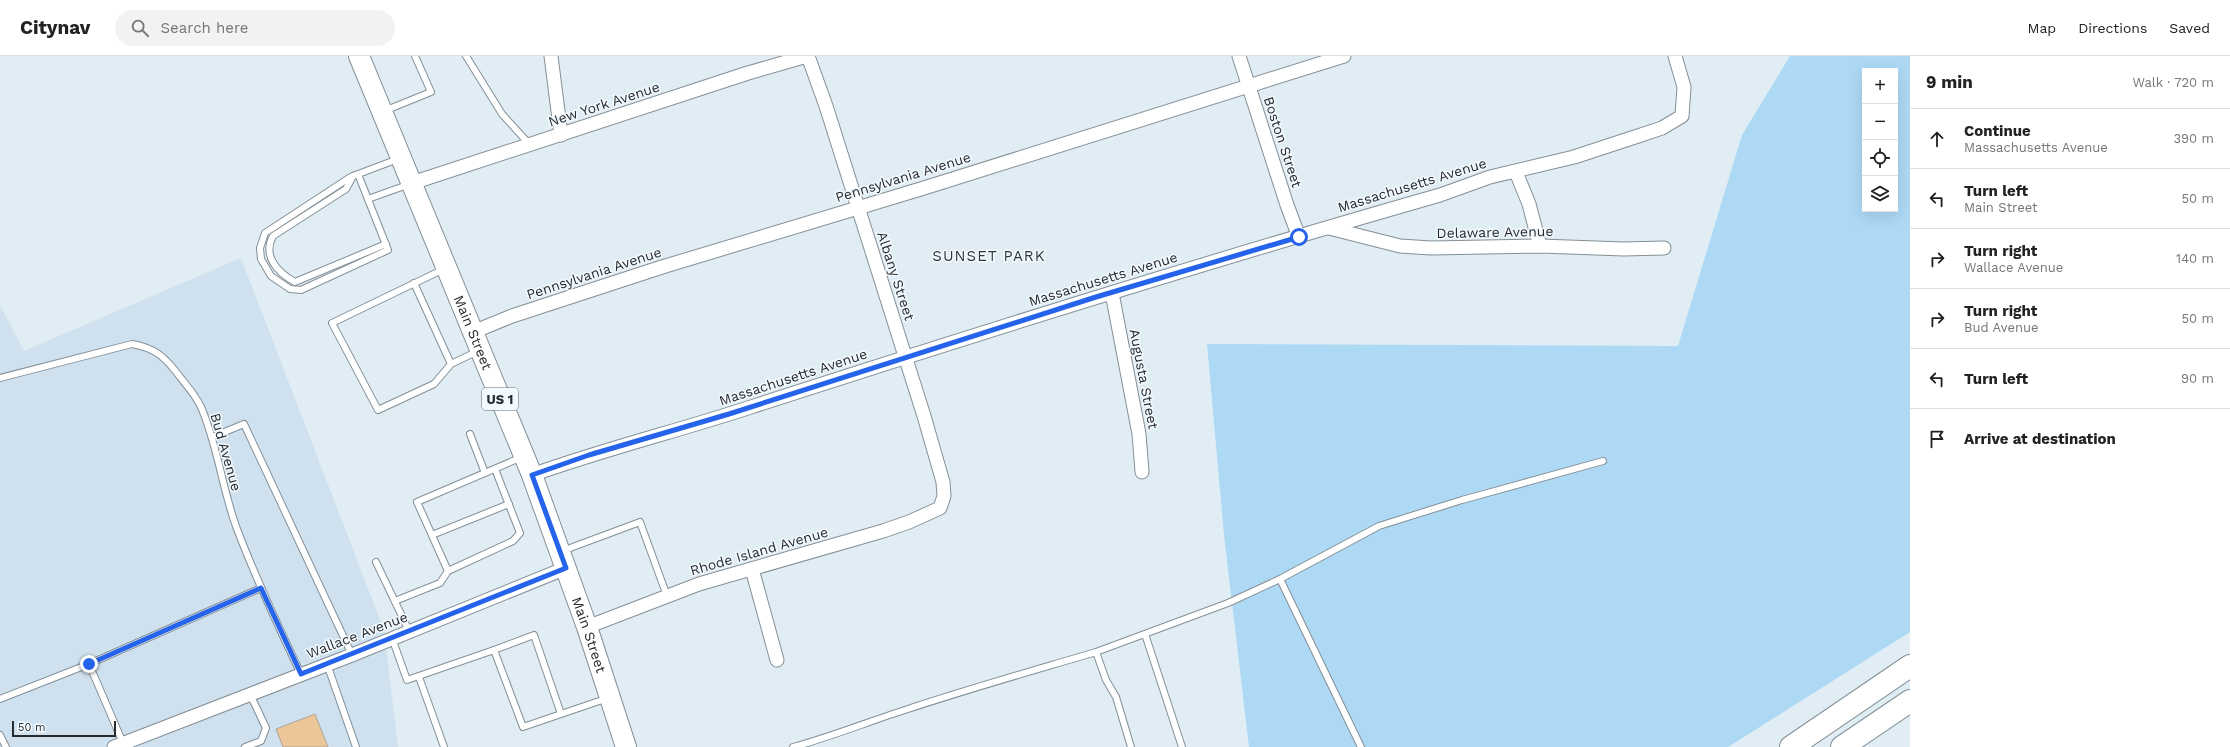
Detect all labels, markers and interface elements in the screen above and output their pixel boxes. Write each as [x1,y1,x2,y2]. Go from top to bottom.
search box [115,10,395,46]
text: Citynav [20,16,91,39]
icon: search [129,17,151,39]
text: Search here [161,19,248,37]
text: Map [2028,20,2056,36]
text: Directions [2078,20,2147,36]
text: Saved [2169,20,2210,36]
map controls [1862,68,1898,212]
button: + [1862,68,1898,104]
text: 9 min [1926,72,1973,92]
text: Walk · 720 m [2133,75,2214,90]
street label: New York Avenue [546,78,662,130]
street label: Boston Street [1261,94,1305,190]
button: − [1862,104,1898,140]
text: Continue [1964,122,2031,140]
icon: ahead [1926,128,1948,150]
text: 390 m [2173,131,2214,146]
button: locate [1862,140,1898,176]
text: Massachusetts Avenue [1964,140,2108,155]
street label: Pennsylvania Avenue [833,149,973,205]
street label: Massachusetts Avenue [1336,155,1488,215]
button: layers [1862,176,1898,212]
text: Turn left [1964,182,2028,200]
icon: left [1926,188,1948,210]
text: 50 m [2182,191,2214,206]
text: Main Street [1964,200,2037,215]
street label: Delaware Avenue [1436,223,1554,241]
route start [1290,228,1308,246]
street label: Albany Street [874,230,918,323]
text: Turn right [1964,242,2037,260]
street label: Pennsylvania Avenue [525,244,663,302]
district label: SUNSET PARK [932,247,1046,265]
icon: right [1926,248,1948,270]
street label: Massachusetts Avenue [1027,249,1179,309]
text: 140 m [2176,251,2214,266]
text: Wallace Avenue [1964,260,2063,275]
street label: Main Street [451,293,496,372]
text: Turn right [1964,302,2037,320]
icon: right [1926,308,1948,330]
text: 50 m [2182,311,2214,326]
text: Bud Avenue [1964,320,2039,335]
street label: Augusta Street [1126,328,1162,431]
street label: Massachusetts Avenue [717,345,869,409]
icon: left [1926,368,1948,390]
text: Turn left [1964,370,2028,388]
text: 90 m [2181,371,2214,386]
road number: US 1 [482,388,518,410]
street label: Bud Avenue [207,411,245,493]
icon: arrive [1926,428,1948,450]
text: Arrive at destination [1964,430,2116,448]
street label: Rhode Island Avenue [688,524,830,578]
street label: Main Street [569,595,609,675]
street label: Wallace Avenue [304,608,410,662]
route end [80,655,98,673]
scale bar [12,719,116,738]
text: 50 m [18,721,45,734]

